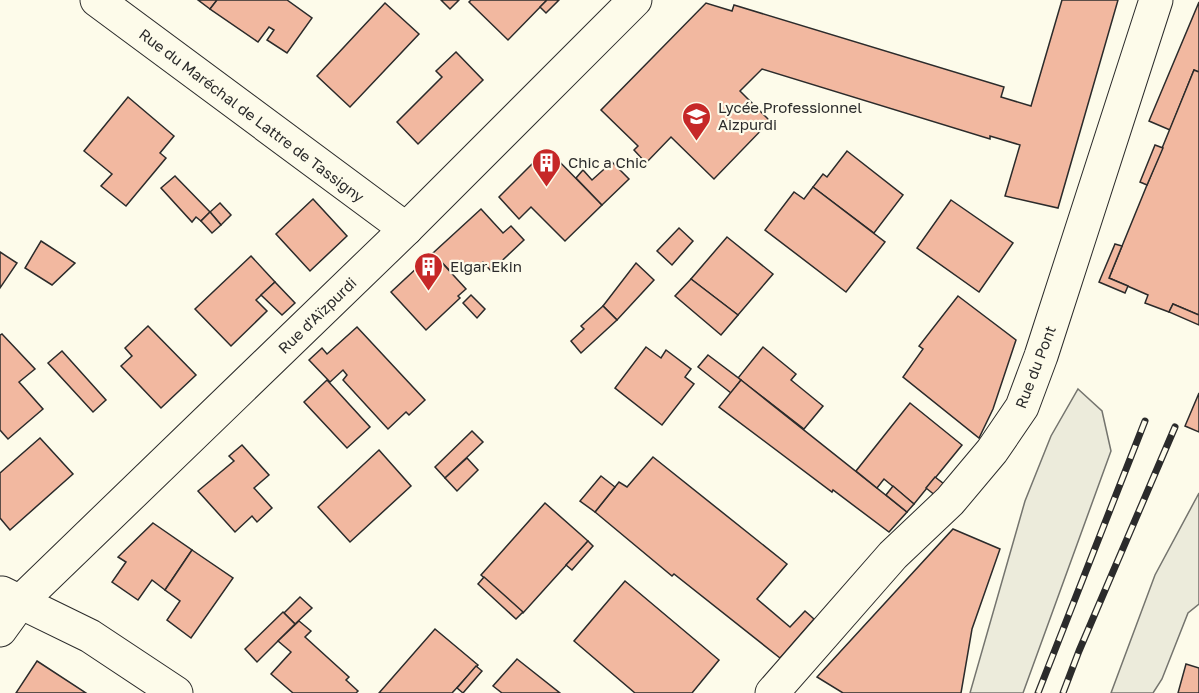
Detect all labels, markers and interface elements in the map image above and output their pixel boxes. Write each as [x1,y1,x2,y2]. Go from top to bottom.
street label: Rue du Maréchal de Lattre de Tassigny [136,24,368,206]
place label: Lycée Professionnel Aizpurdi [718,98,862,133]
school or university icon: Lycée Professionnel Aizpurdi [681,100,713,142]
building icon: Chic a Chic [531,146,563,188]
place label: Chic a Chic [568,153,647,171]
building icon: Elgar Ekin [413,250,445,292]
place label: Elgar Ekin [450,257,522,275]
street label: Rue d'Aïzpurdi [274,273,360,357]
street label: Rue du Pont [1011,323,1059,411]

